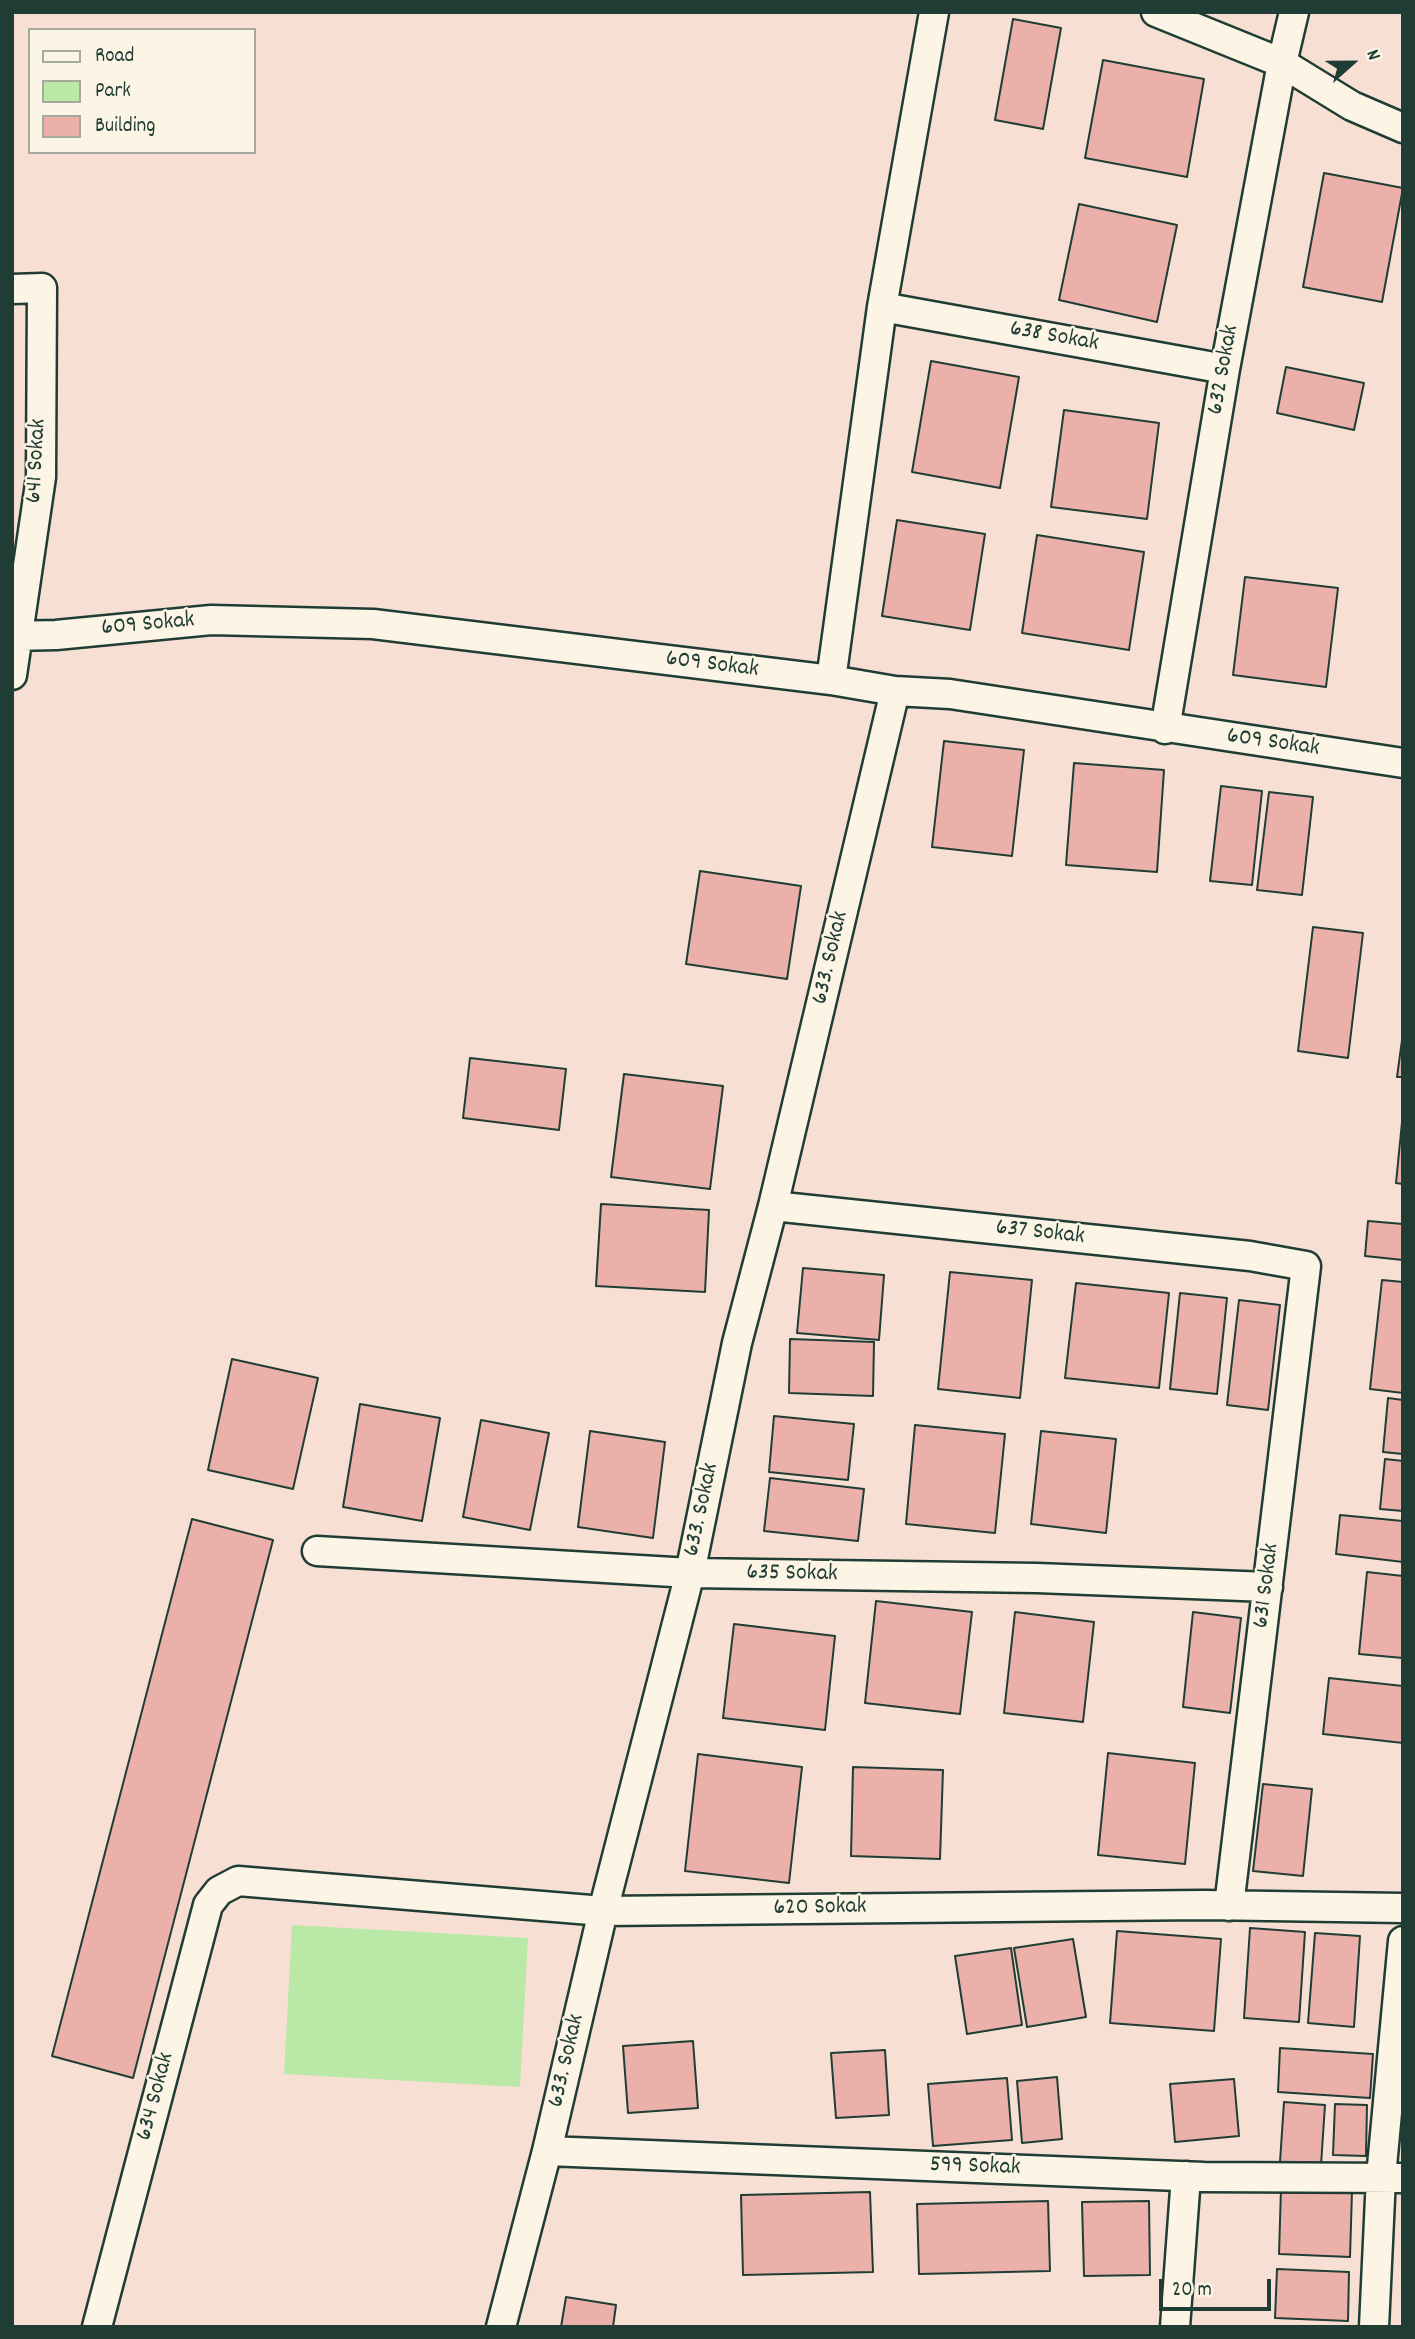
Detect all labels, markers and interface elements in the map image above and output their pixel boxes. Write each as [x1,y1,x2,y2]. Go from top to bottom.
legend [28,28,256,154]
north arrow [1317,28,1387,98]
text: Road [95,42,134,72]
text: N [1358,46,1386,65]
text: Park [95,77,131,107]
text: Building [95,112,155,142]
street label: 638 Sokak [1007,316,1101,360]
street label: 632 Sokak [1203,323,1247,417]
street label: 641 Sokak [21,418,55,504]
street label: 609 Sokak [100,608,196,644]
street label: 609 Sokak [664,646,760,686]
street label: 609 Sokak [1225,723,1321,765]
street label: 633. Sokak [807,909,857,1007]
street label: 637 Sokak [994,1215,1086,1253]
street label: 633. Sokak [679,1461,727,1559]
street label: 631 Sokak [1249,1542,1287,1630]
street label: 635 Sokak [746,1560,838,1590]
street label: 620 Sokak [773,1894,867,1924]
street label: 633. Sokak [543,2012,593,2110]
street label: 634 Sokak [131,2050,183,2144]
street label: 599 Sokak [929,2152,1021,2184]
scale bar [1163,2266,1275,2310]
text: 20 m [1172,2276,1212,2306]

